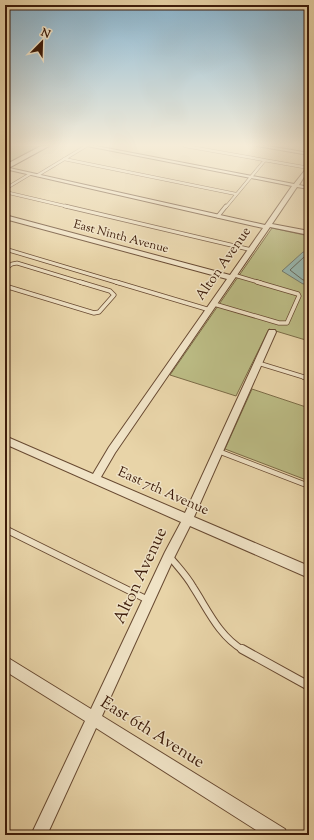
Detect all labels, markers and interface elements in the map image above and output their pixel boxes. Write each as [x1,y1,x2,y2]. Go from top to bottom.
north arrow [22,22,62,62]
text: N [37,24,53,43]
street label: East Ninth Avenue [71,216,171,258]
street label: Alton Avenue [191,223,257,305]
street label: East 7th Avenue [114,463,212,521]
street label: Alton Avenue [108,524,174,628]
street label: East 6th Avenue [95,691,209,775]

